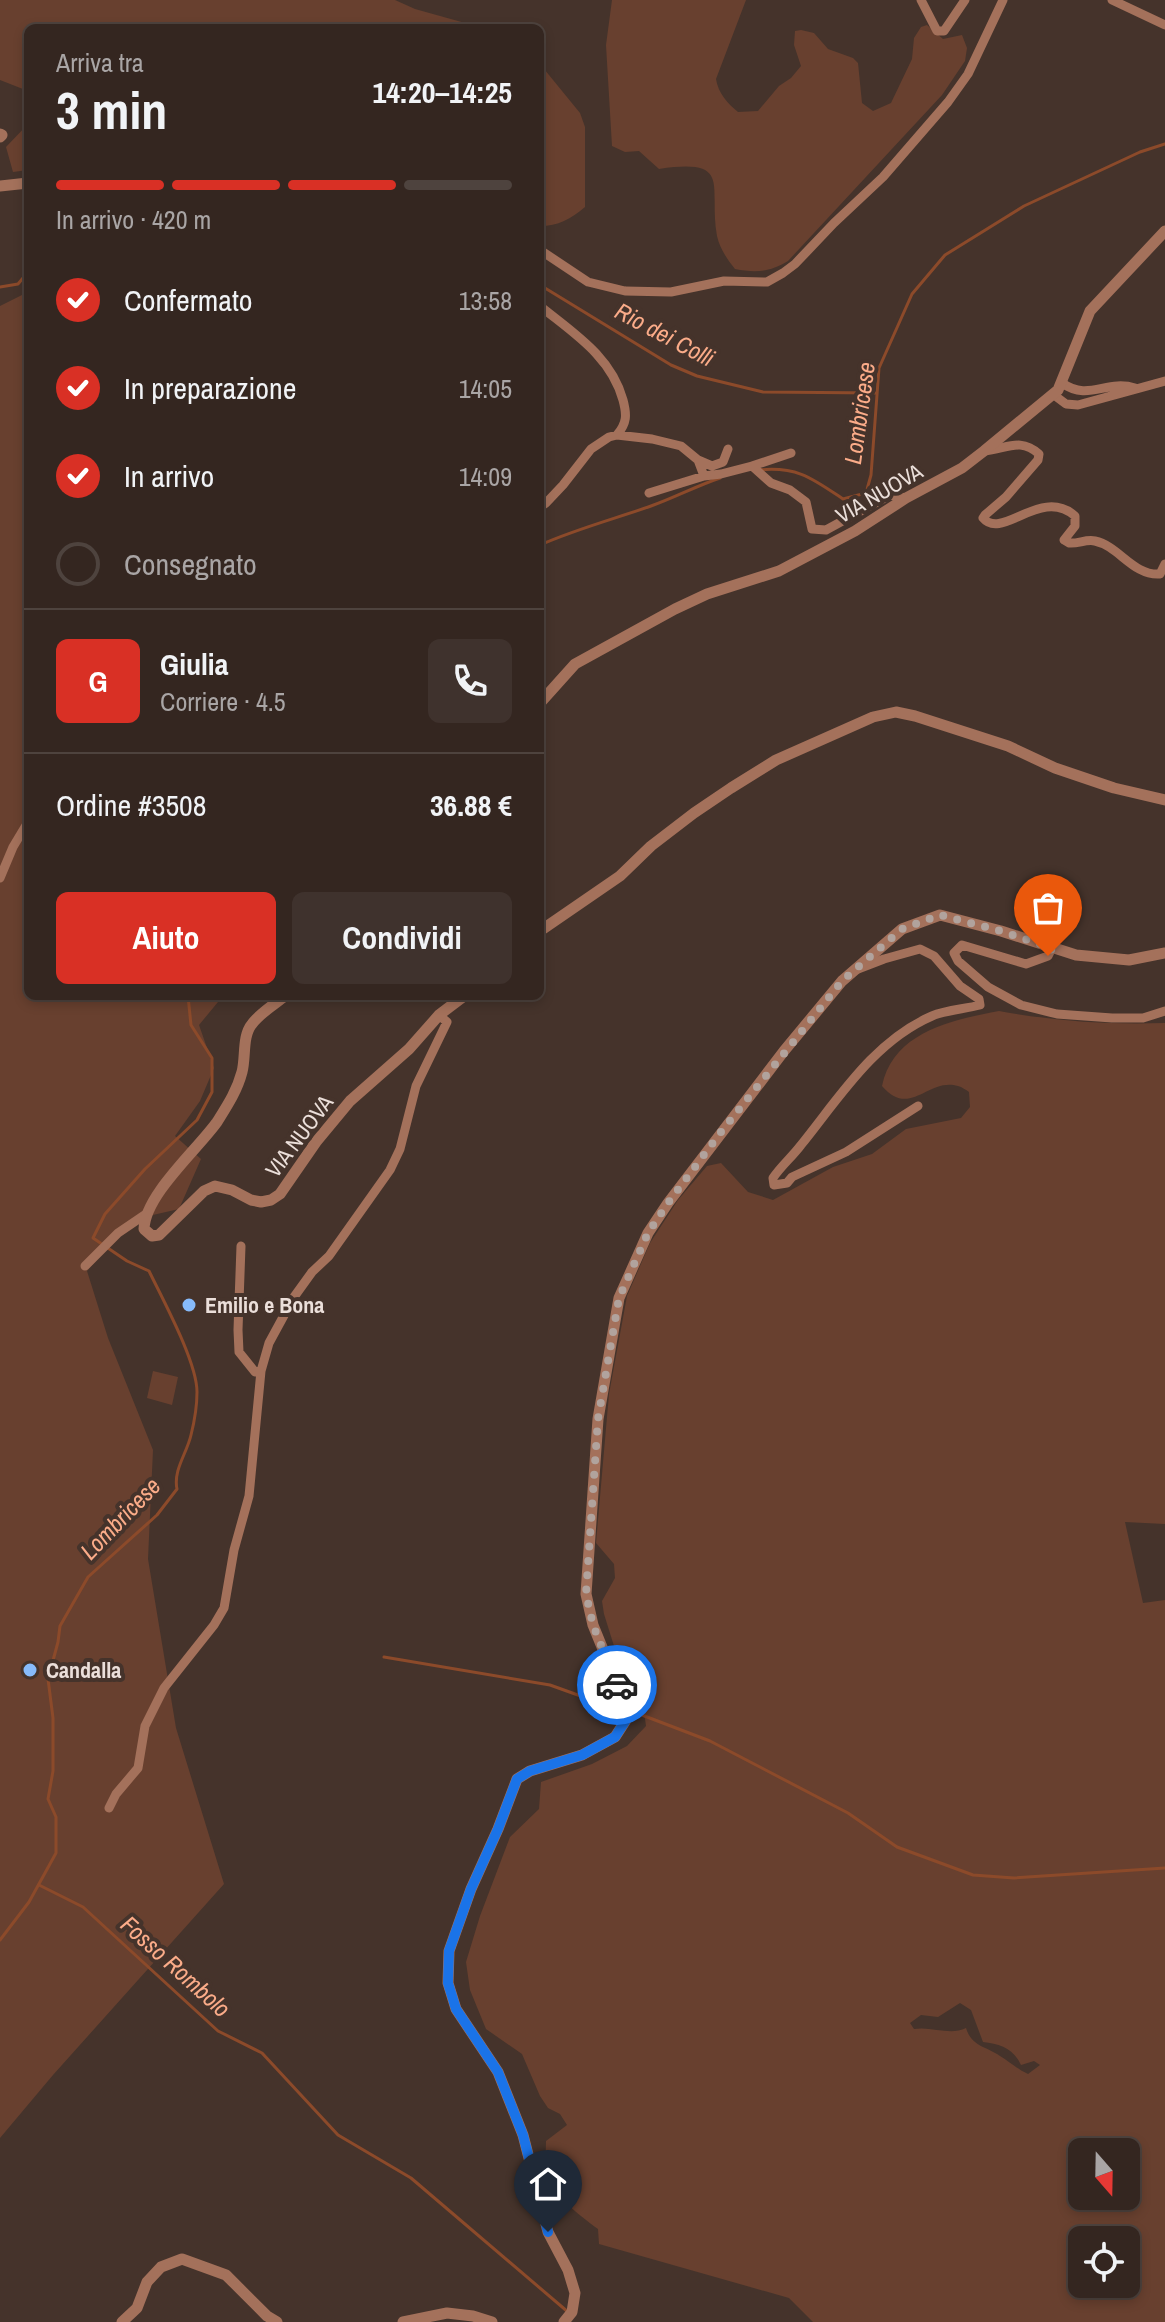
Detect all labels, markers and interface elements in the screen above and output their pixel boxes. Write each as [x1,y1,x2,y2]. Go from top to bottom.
text: Arriva tra [56,45,144,80]
text: 14:20–14:25 [373,72,512,112]
text: 3 min [56,75,167,145]
text: In arrivo · 420 m [56,202,211,237]
icon: check [56,278,100,322]
text: Confermato [124,280,253,320]
text: 13:58 [459,283,512,318]
water label: Rio dei Colli [610,294,721,374]
water label: Lombricese [836,360,882,466]
icon: check [56,366,100,410]
text: In preparazione [124,368,296,408]
text: 14:05 [459,371,512,406]
icon: check [56,454,100,498]
text: In arrivo [124,456,214,496]
street label: VIA NUOVA [830,456,929,530]
text: 14:09 [459,459,512,494]
text: Consegnato [124,544,257,584]
button: phone [428,639,512,723]
text: Giulia [160,644,228,684]
text: G [88,661,108,701]
text: Corriere · 4.5 [160,684,286,719]
text: Ordine #3508 [56,785,206,825]
text: 36.88 € [430,785,512,825]
pin [1014,874,1082,956]
icon: bag [1026,886,1070,930]
button: Aiuto [56,892,276,984]
button: Condividi [292,892,512,984]
street label: VIA NUOVA [258,1088,340,1183]
place label: Emilio e Bona [205,1290,324,1320]
marker: Emilio e Bona [180,1296,198,1314]
water label: Lombricese [73,1470,167,1566]
courier [577,1645,657,1725]
place label: Candalla [46,1655,121,1685]
marker: Candalla [21,1661,39,1679]
icon: car [595,1663,639,1707]
water label: Fosso Rombolo [114,1908,238,2024]
north arrow [1068,2138,1140,2210]
map controls [1068,2138,1140,2298]
pin [514,2150,582,2232]
icon: home [526,2162,570,2206]
button: locate [1068,2226,1140,2298]

